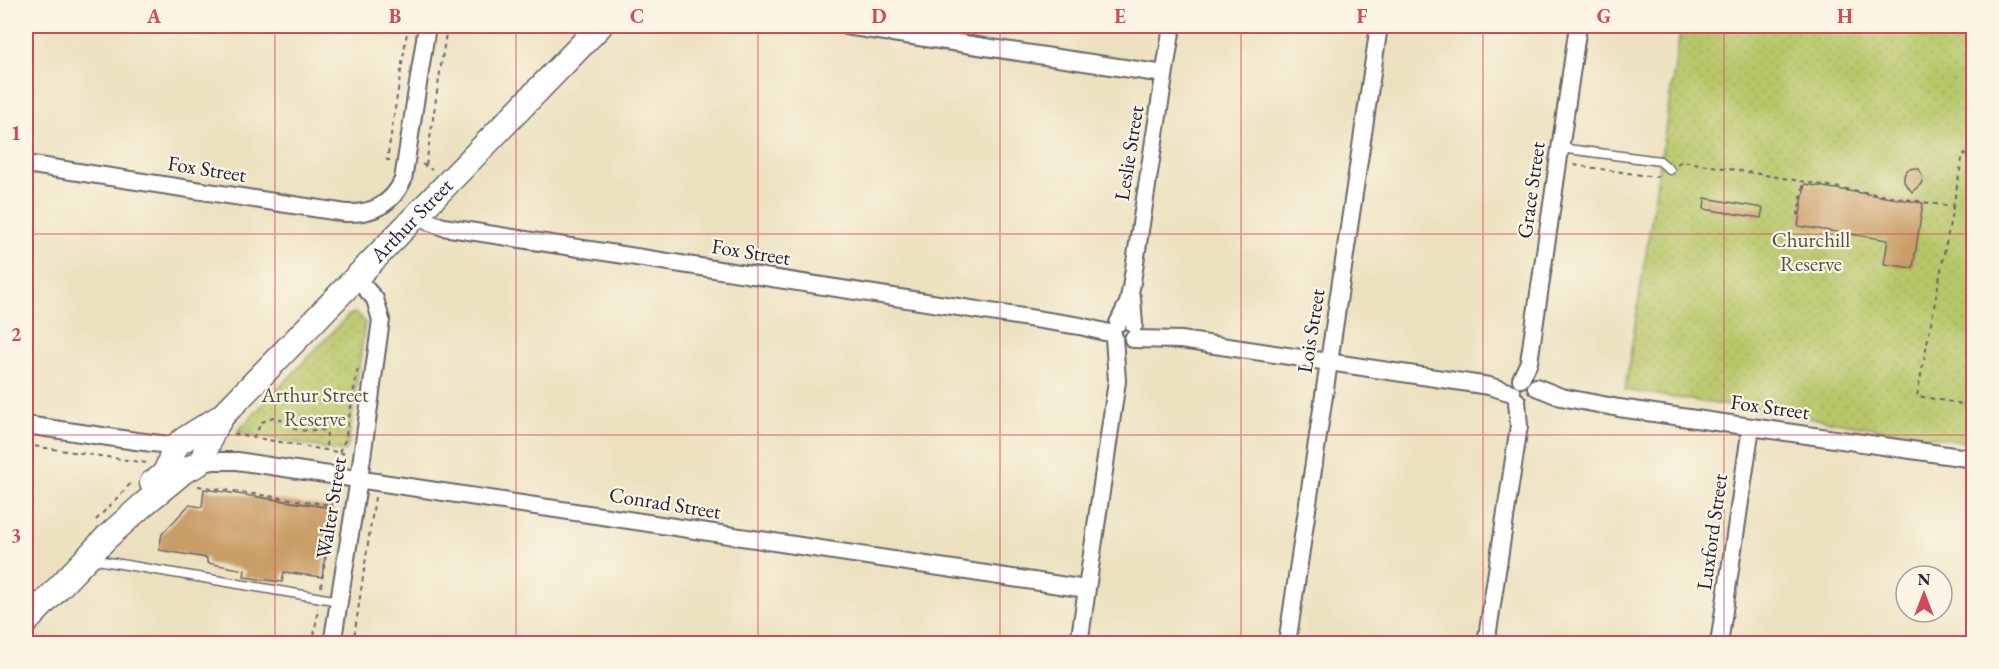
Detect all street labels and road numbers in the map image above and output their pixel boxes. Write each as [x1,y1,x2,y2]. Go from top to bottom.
street label: Leslie Street [1108,103,1149,202]
street label: Grace Street [1510,139,1551,240]
street label: Fox Street [166,149,249,188]
street label: Arthur Street [363,172,459,269]
street label: Fox Street [710,232,793,271]
street label: Lois Street [1291,286,1331,375]
street label: Fox Street [1729,388,1812,425]
street label: Walter Street [309,455,352,561]
street label: Luxford Street [1690,472,1733,592]
street label: Conrad Street [607,480,723,525]

